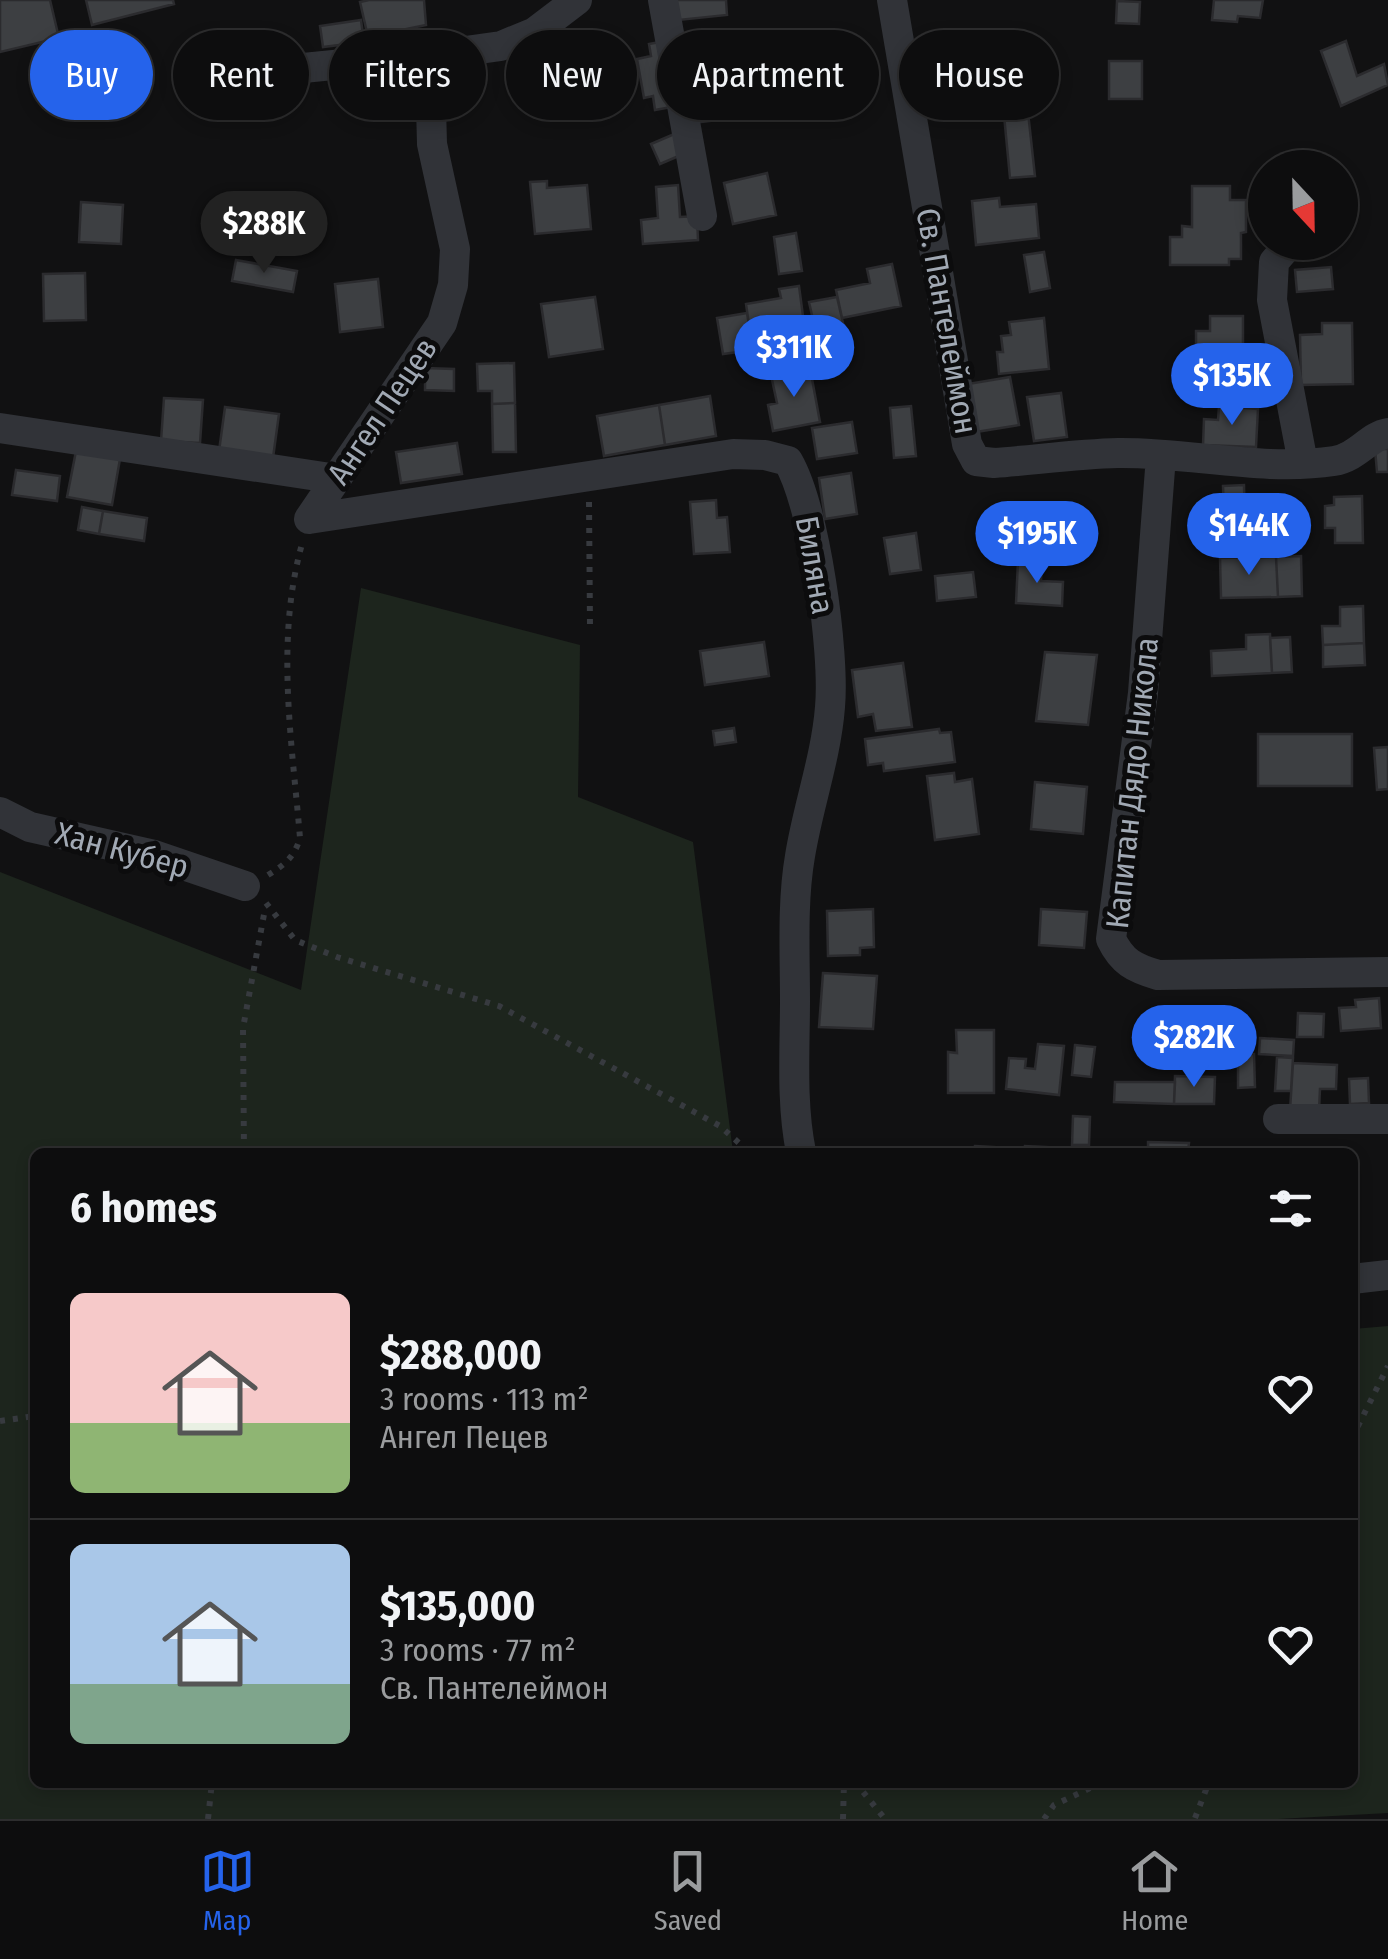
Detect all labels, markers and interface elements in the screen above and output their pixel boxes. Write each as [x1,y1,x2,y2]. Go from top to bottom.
chip: Buy [30,30,153,120]
chip: Rent [173,30,309,120]
chip: Filters [329,30,486,120]
chip: New [506,30,637,120]
chip: Apartment [657,30,879,120]
chip: House [899,30,1059,120]
north arrow [1248,150,1358,260]
map controls [1248,150,1358,260]
pin: $288K [194,191,334,276]
text: $288K [223,204,305,242]
street label: Св. Пантелеймон [908,205,986,437]
pin: $311K [724,315,864,400]
text: $311K [756,328,832,366]
street label: Ангел Пецев [319,331,445,491]
pin: $135K [1162,343,1302,428]
text: $135K [1193,356,1271,394]
pin: $144K [1179,493,1319,578]
pin: $195K [967,501,1107,586]
text: $144K [1209,506,1289,544]
street label: Биляна [788,513,842,617]
text: $195K [997,514,1077,552]
street label: Капитан Дядо Никола [1098,635,1166,931]
street label: Хан Кубер [51,814,193,886]
pin: $282K [1124,1005,1264,1090]
text: $282K [1154,1018,1234,1056]
icon: filters [1263,1181,1318,1236]
text: 6 homes [70,1183,217,1233]
text: $288,000 [380,1330,542,1380]
icon: home [150,1333,270,1453]
icon: heart [1263,1366,1318,1421]
text: 3 rooms · 113 m² [380,1380,588,1418]
text: Ангел Пецев [380,1418,549,1456]
text: $135,000 [380,1581,535,1631]
icon: home [150,1584,270,1704]
icon: heart [1263,1617,1318,1672]
text: 3 rooms · 77 m² [380,1631,576,1669]
text: Св. Пантелеймон [380,1669,609,1707]
tab: Map [200,1844,255,1937]
tab: Saved [654,1844,722,1937]
tab: Home [1121,1844,1188,1937]

